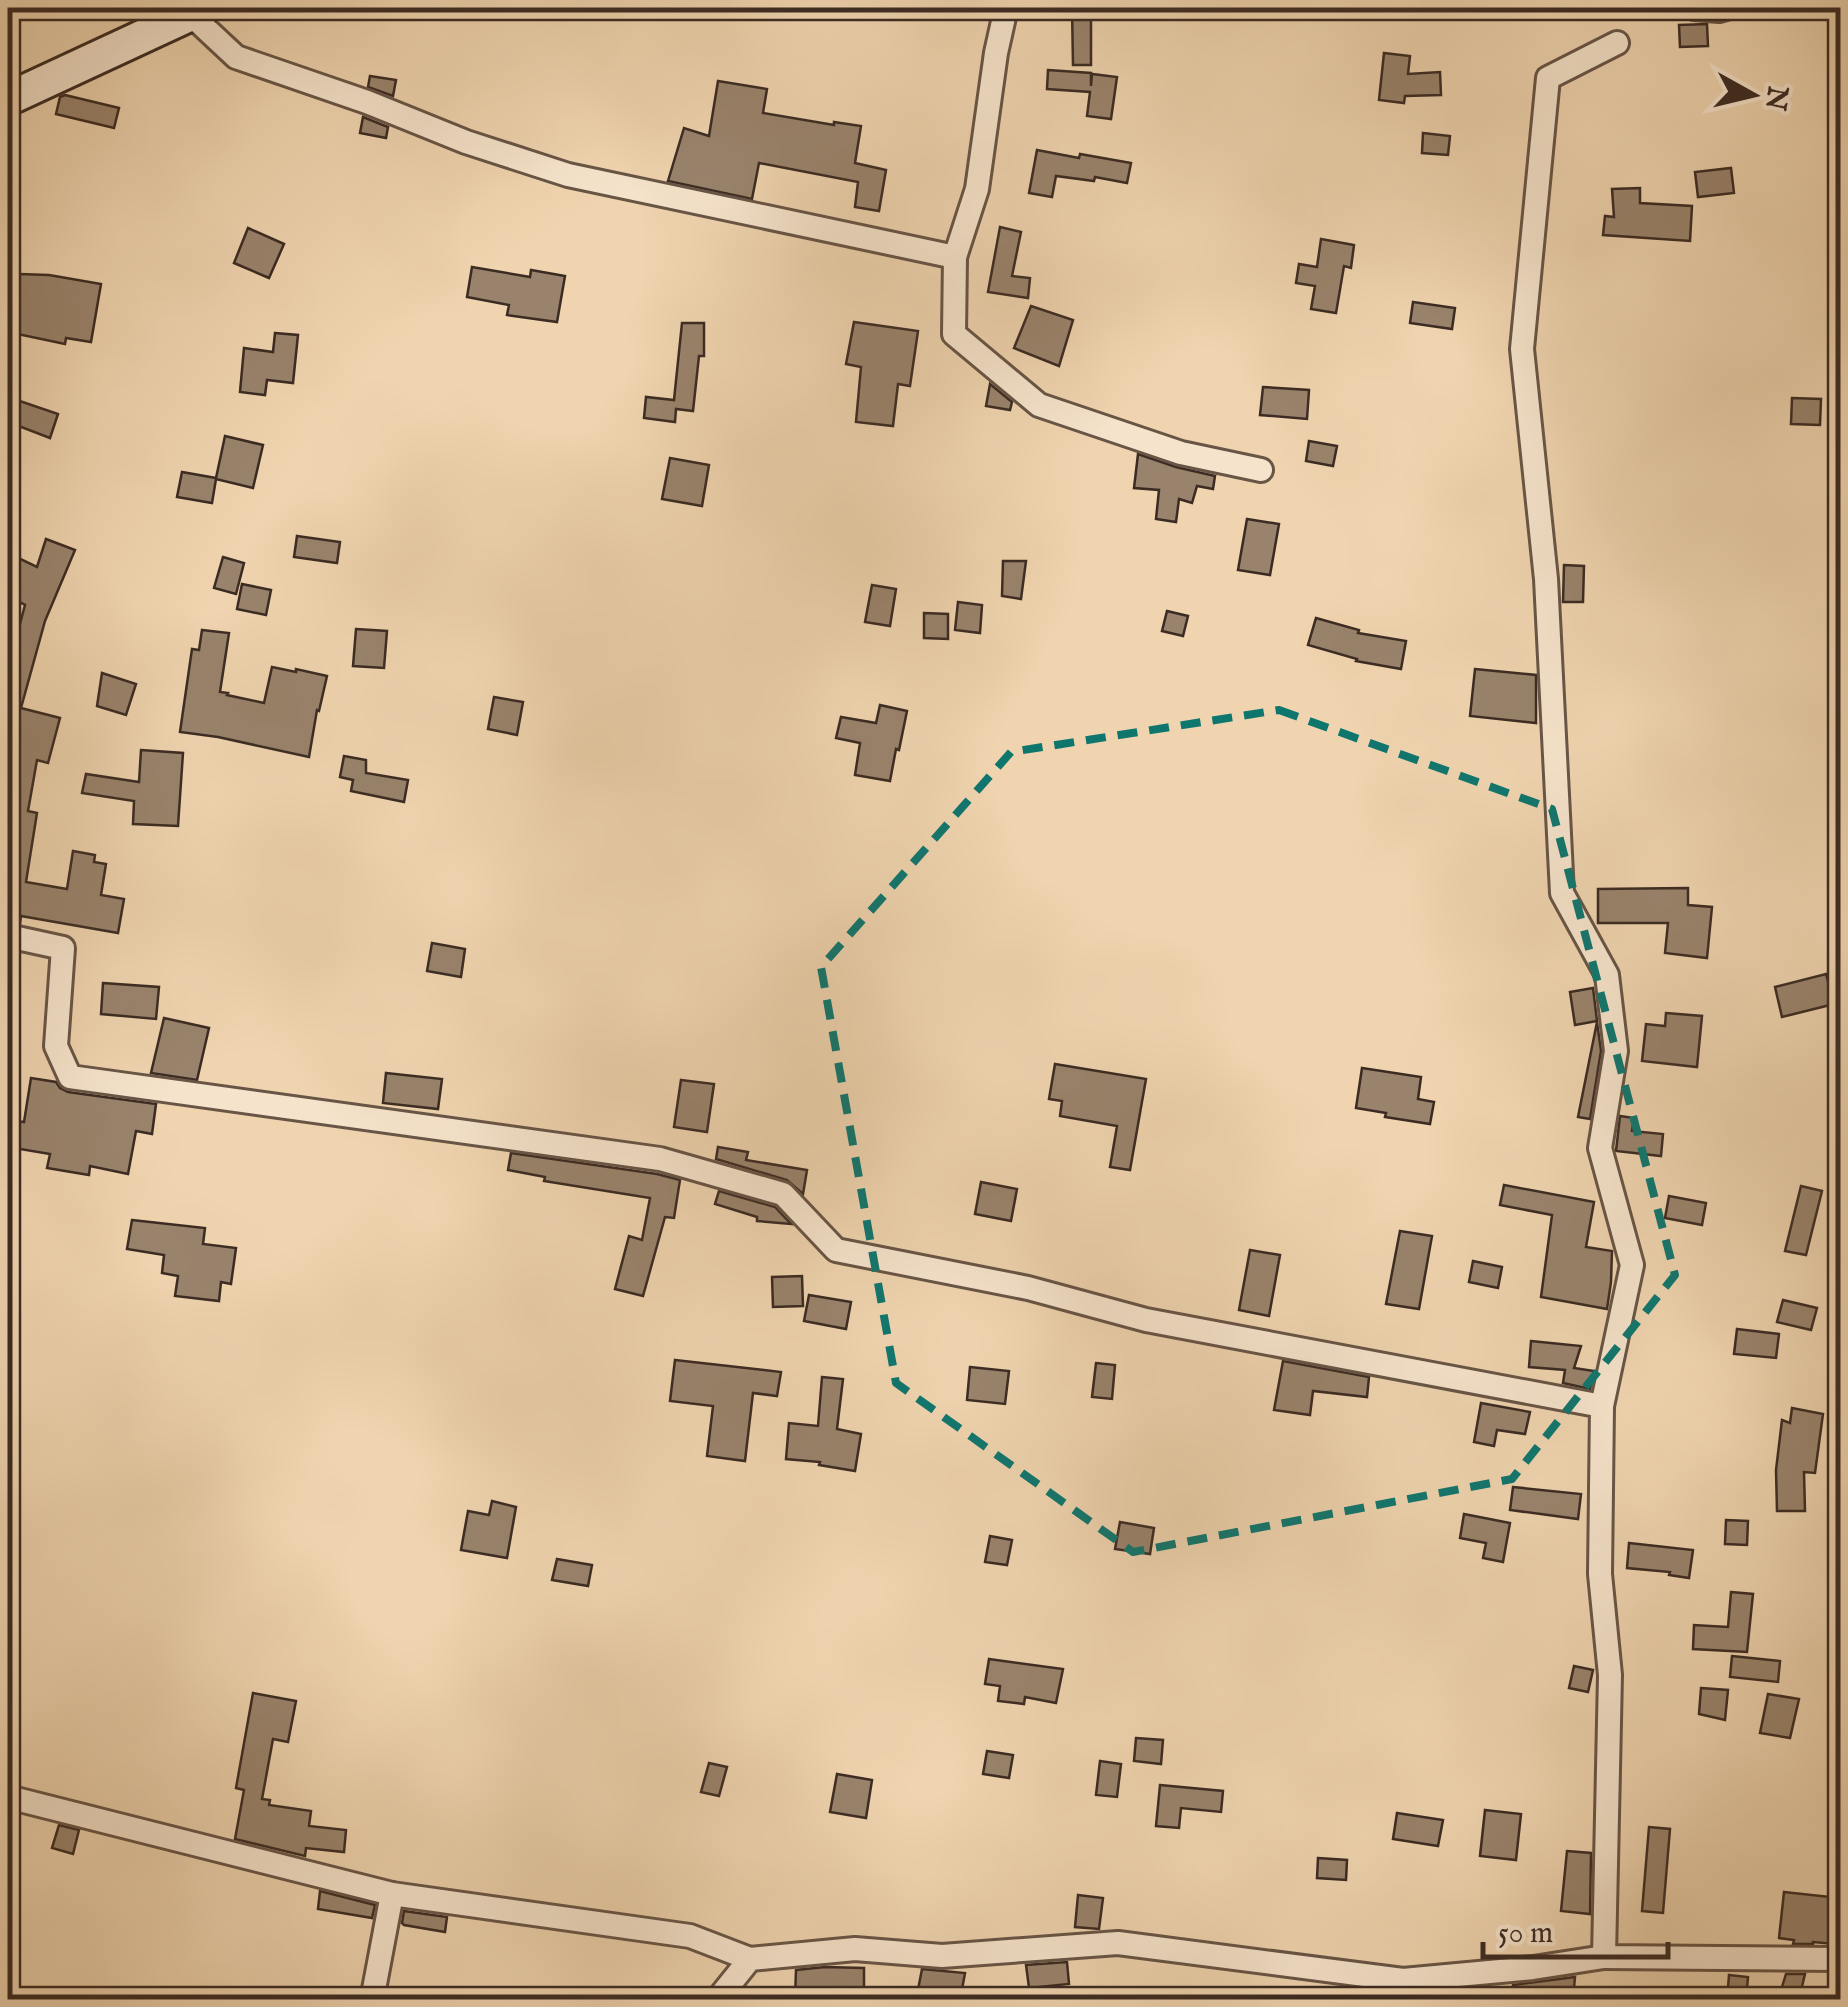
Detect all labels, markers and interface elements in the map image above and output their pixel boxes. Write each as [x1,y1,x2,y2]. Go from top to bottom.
north arrow [1703,45,1803,145]
text: N [1756,83,1794,113]
scale bar [1483,1897,1668,1959]
text: 50 m [1498,1915,1553,1953]

